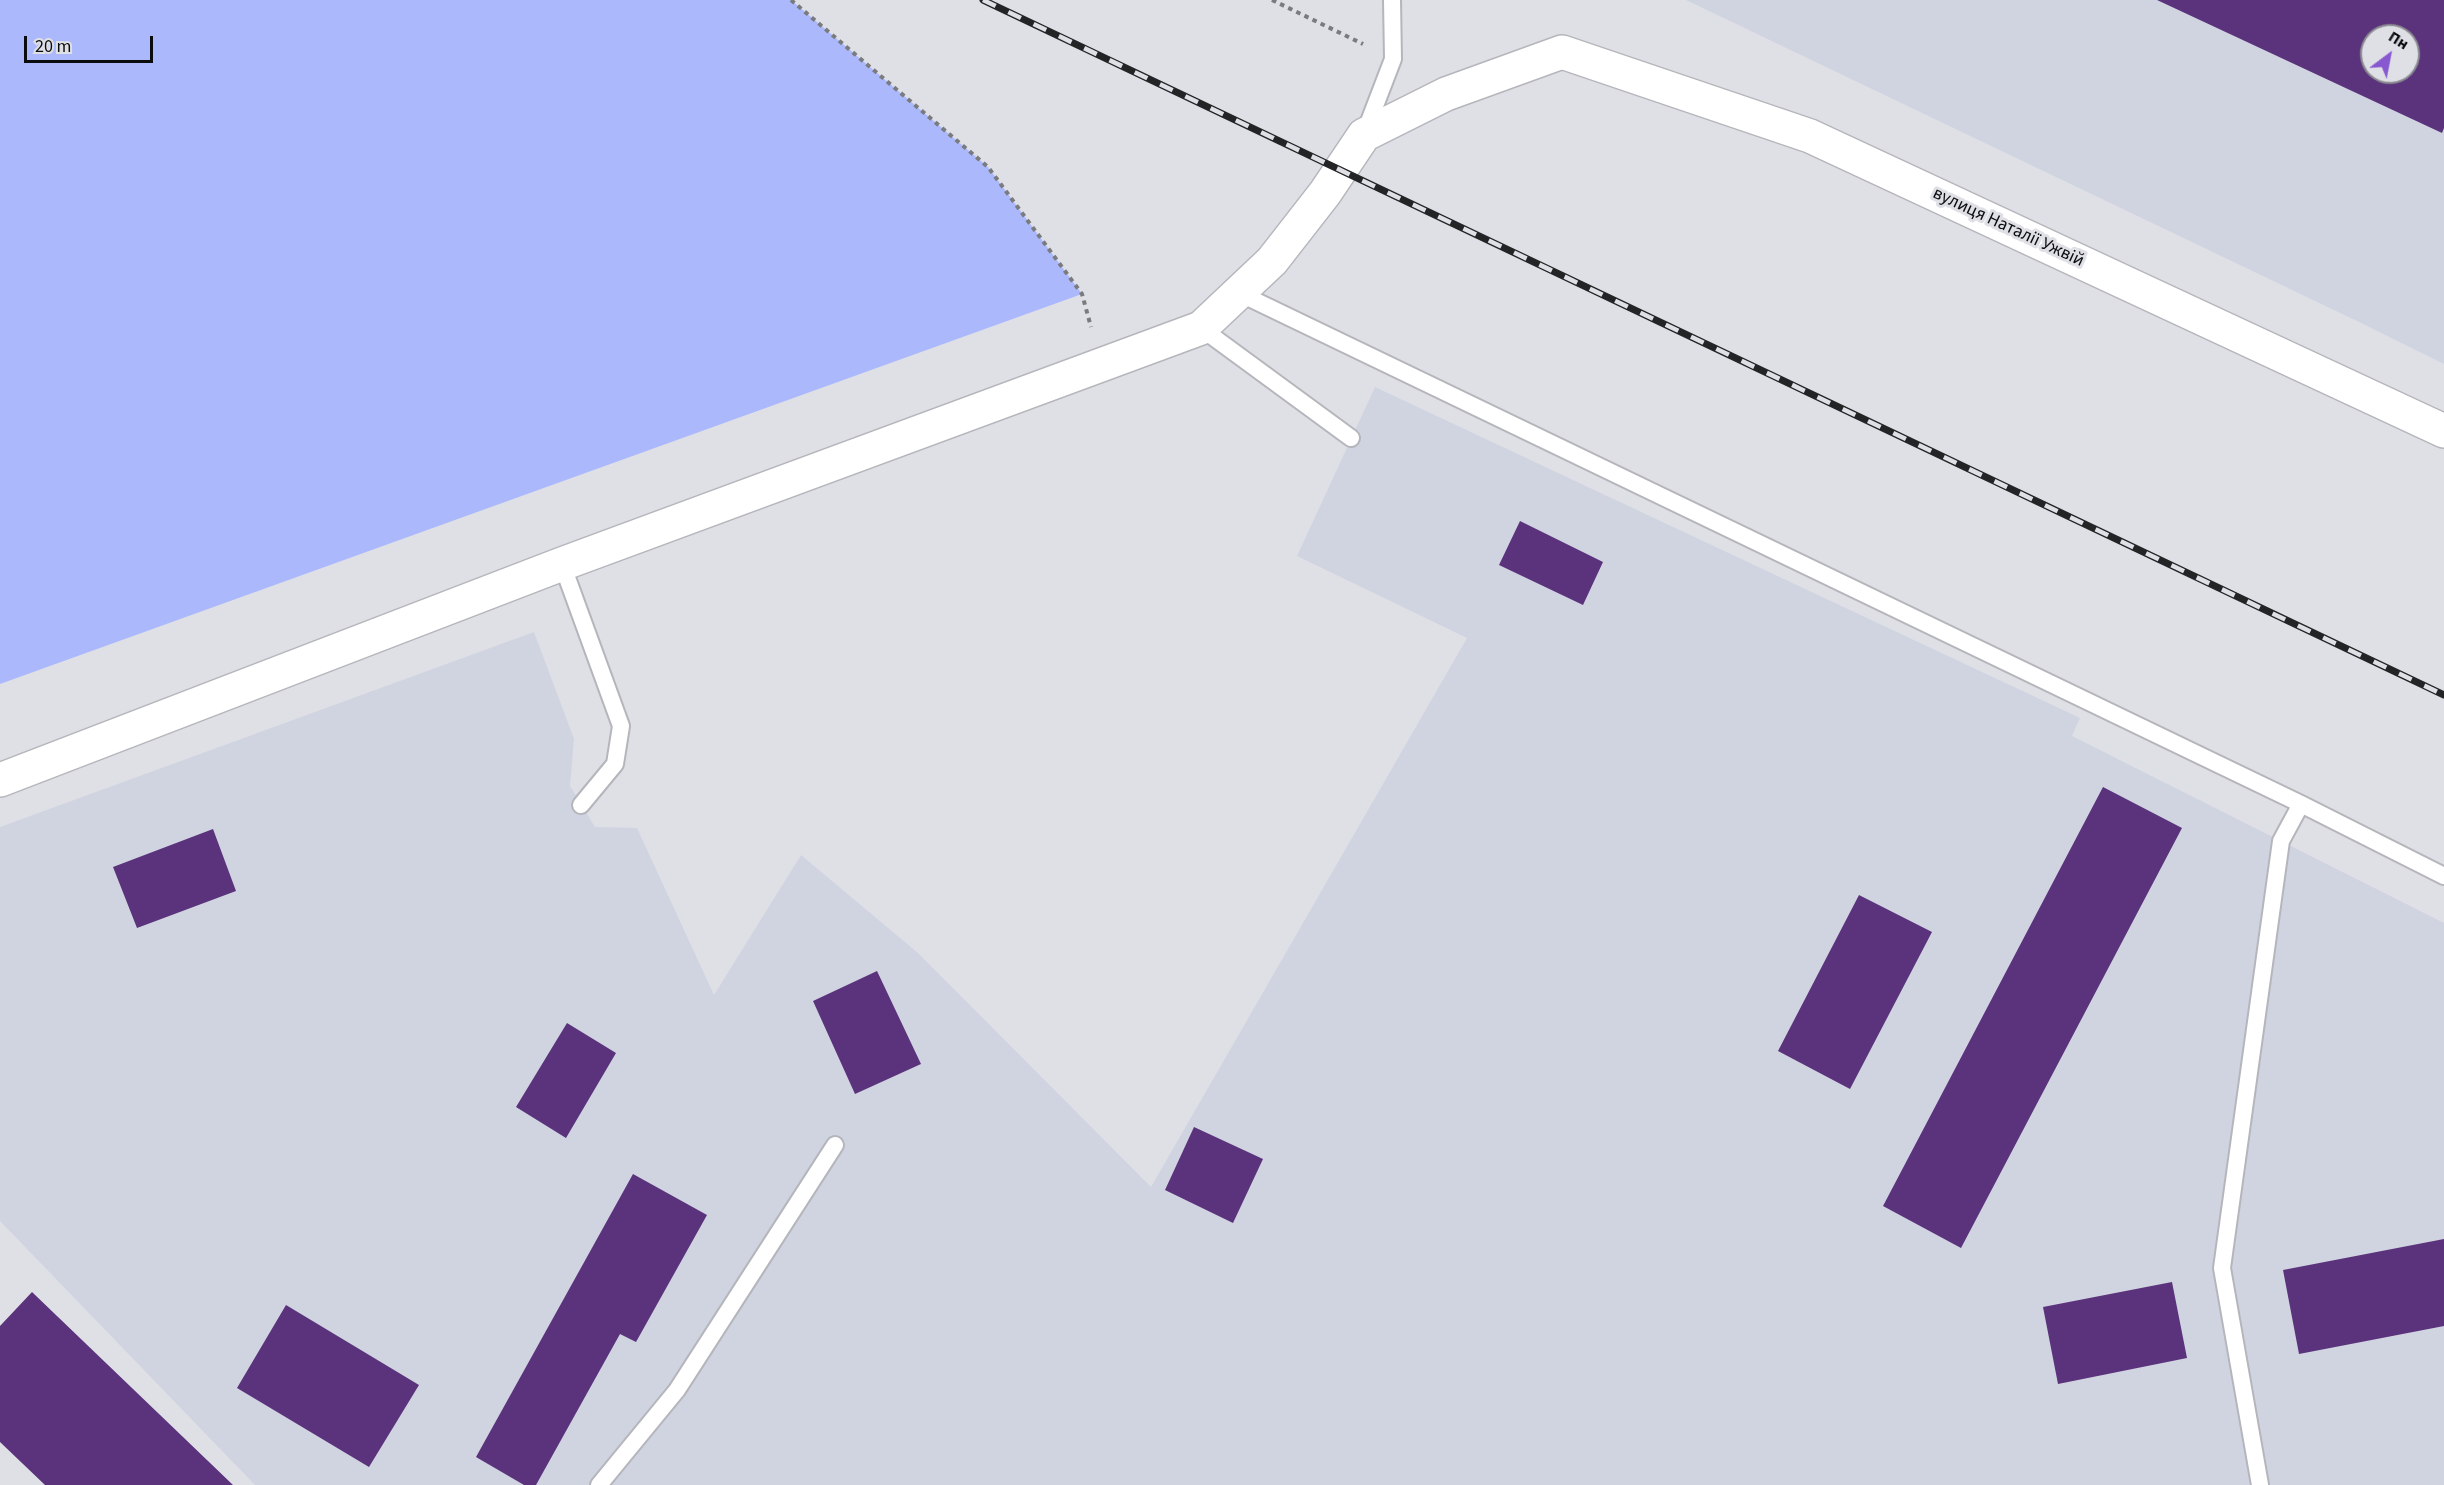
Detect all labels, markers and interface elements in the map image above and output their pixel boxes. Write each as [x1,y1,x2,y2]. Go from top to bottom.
scale bar [27,24,156,62]
north arrow [2360,24,2420,84]
text: Пн [2384,26,2413,55]
text: 20 m [35,34,71,59]
street label: вулиця Наталії Ужвій [1929,183,2087,273]

